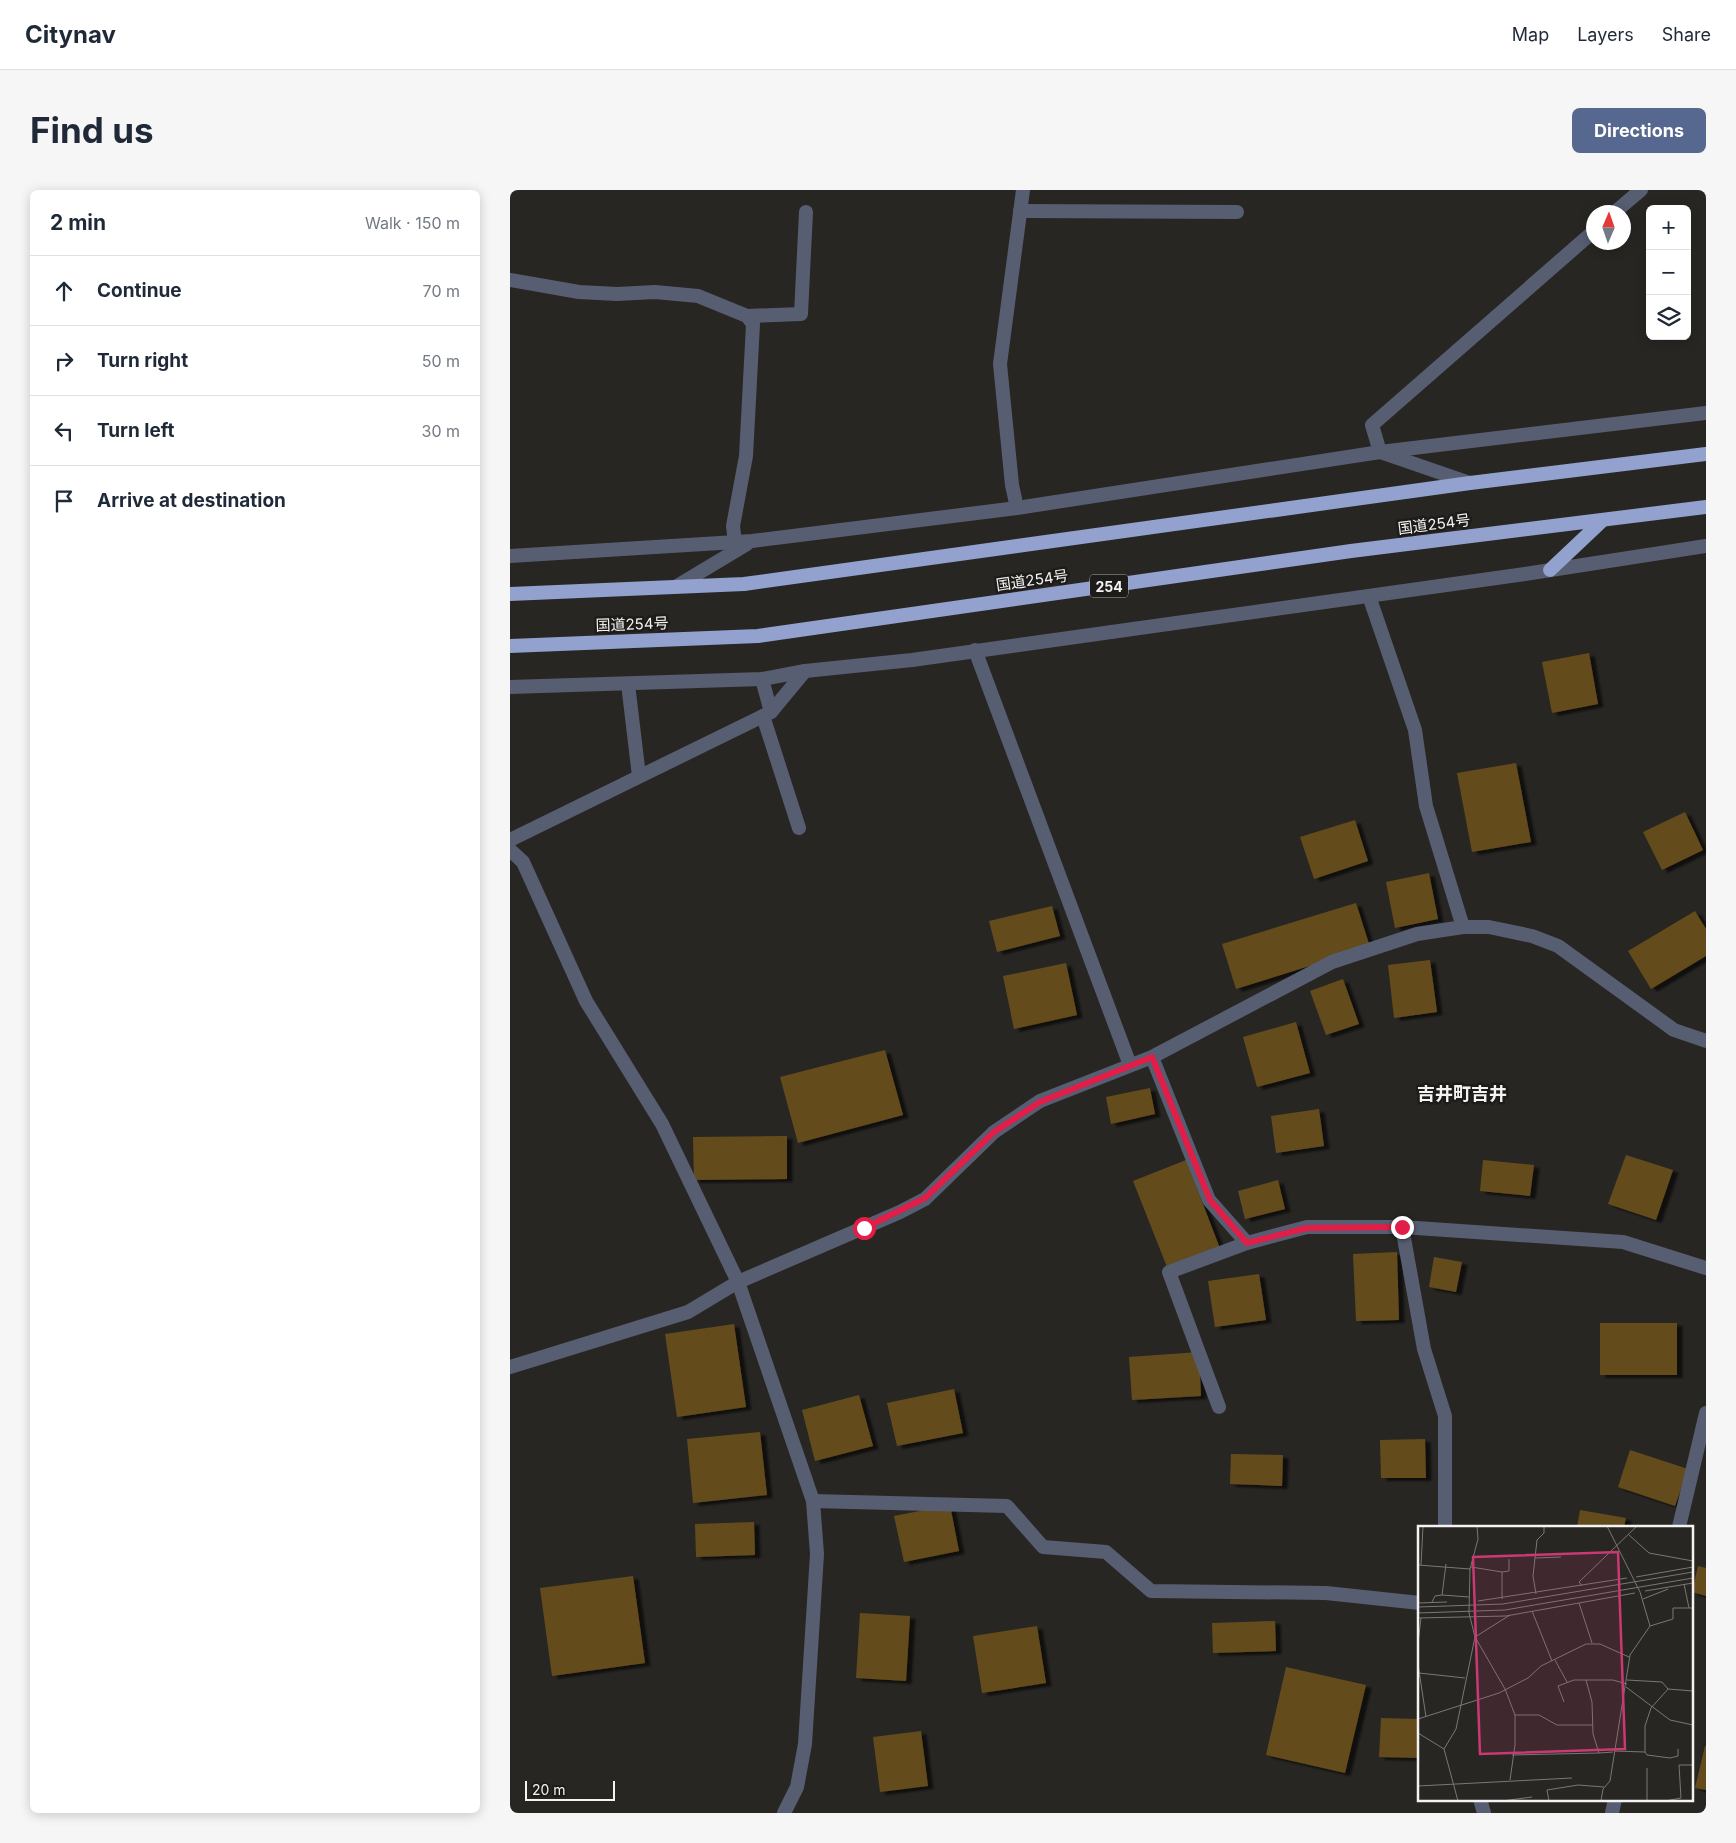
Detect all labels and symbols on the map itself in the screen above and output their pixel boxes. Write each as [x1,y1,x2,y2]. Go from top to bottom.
north arrow [1586,205,1631,250]
street label: 国道254号 [1397,510,1471,538]
street label: 国道254号 [995,566,1069,594]
road number: 254 [1090,574,1128,598]
street label: 国道254号 [595,613,669,635]
district label: 吉井町吉井 [1417,1083,1507,1104]
route end [1391,1216,1414,1239]
route start [853,1217,876,1240]
inset map [1418,1526,1694,1800]
scale bar [525,1778,615,1801]

